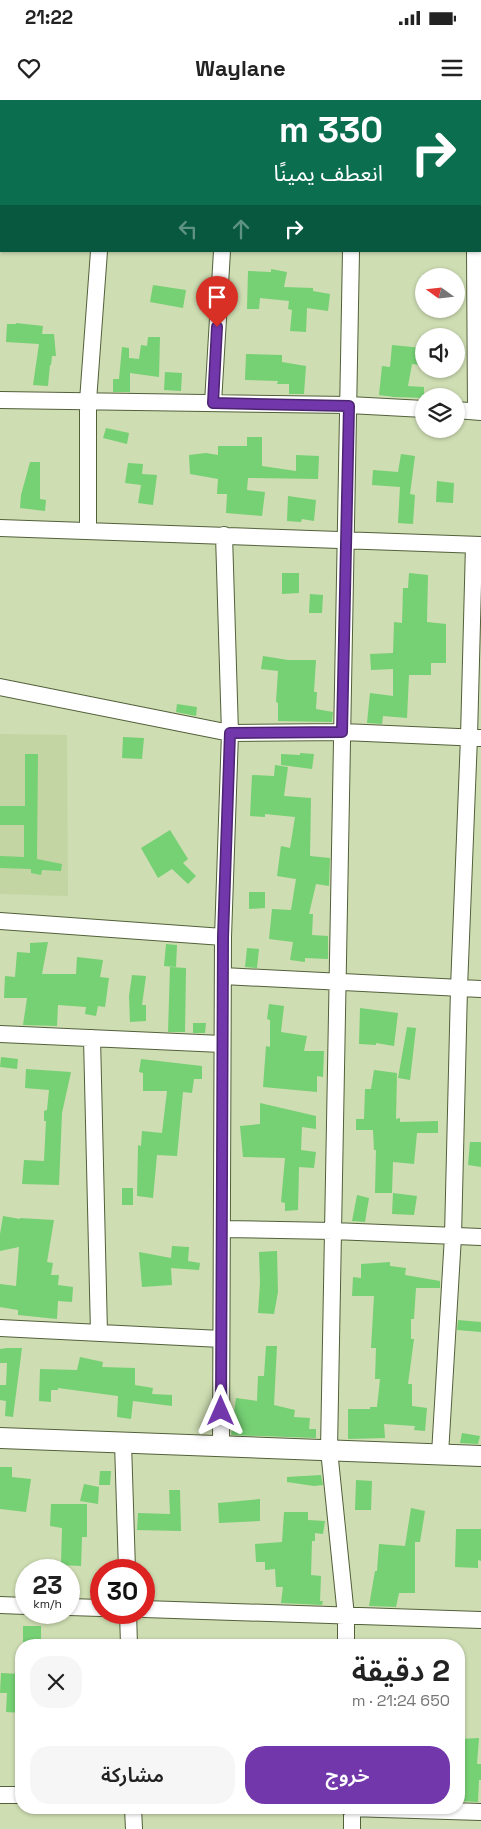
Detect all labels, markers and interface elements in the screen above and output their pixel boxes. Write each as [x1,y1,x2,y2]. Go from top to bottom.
text: 21:22 [25,5,73,30]
icon: heart [15,54,43,82]
text: Waylane [195,54,286,82]
icon: menu [438,54,466,82]
text: 330 m [279,108,383,152]
icon: right [401,120,466,185]
text: انعطف يمينًا [274,159,383,187]
icon: left [174,215,202,243]
icon: ahead [227,215,255,243]
icon: right [280,215,308,243]
north arrow [415,268,465,318]
map controls [415,268,465,438]
pin [196,276,238,327]
icon: arrive [203,283,231,311]
button: sound [415,328,465,378]
button: layers [415,388,465,438]
position arrow [194,1384,246,1436]
speed limit sign: 30 [90,1559,155,1624]
text: 23 [32,1569,63,1601]
text: km/h [33,1596,62,1612]
text: 2 دقيقة [352,1651,450,1690]
button: close [30,1656,82,1708]
text: 650 m · 21:24 [352,1690,450,1711]
button: مشاركة [30,1746,235,1804]
button: خروج [245,1746,450,1804]

